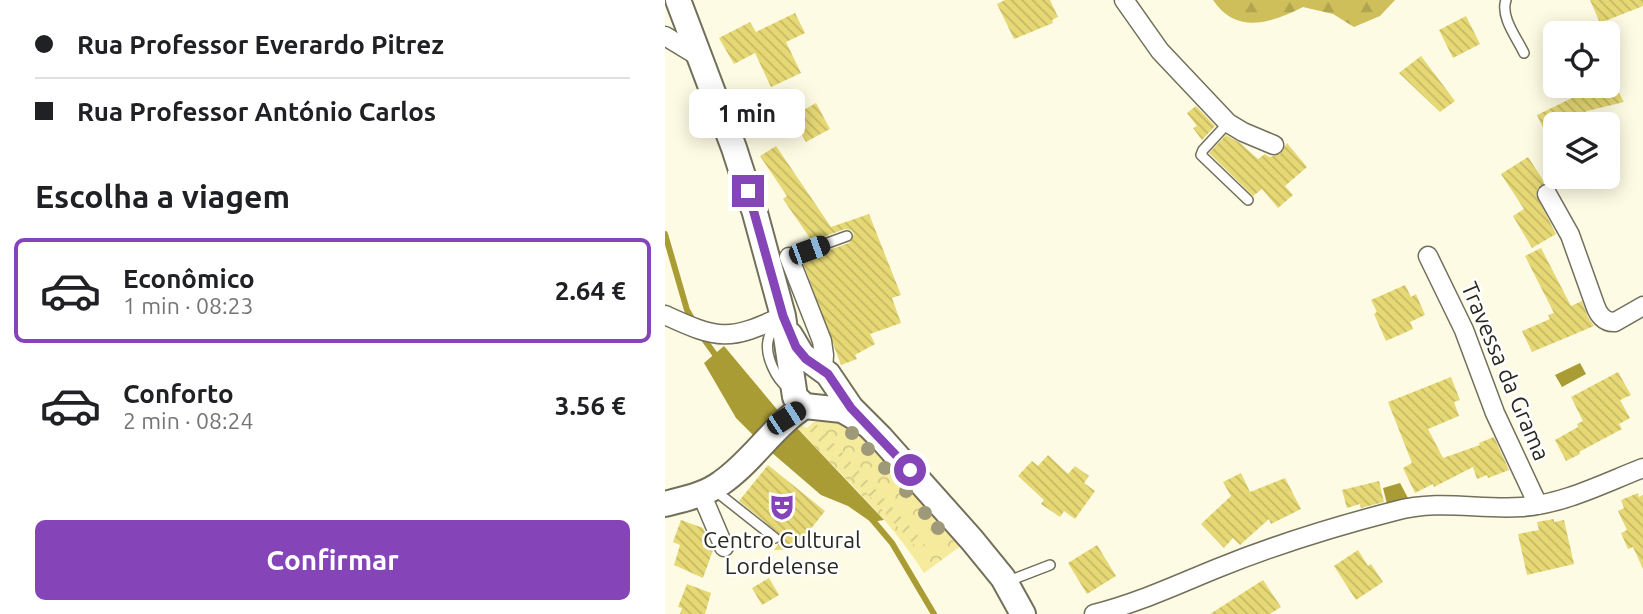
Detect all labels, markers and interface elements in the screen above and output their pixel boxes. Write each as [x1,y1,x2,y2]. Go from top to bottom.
map controls [1543,21,1620,189]
button: locate [1543,21,1620,98]
text: Rua Professor Everardo Pitrez [77,30,444,59]
callout: 1 min [690,90,806,138]
text: Rua Professor António Carlos [77,97,436,126]
text: 1 min [718,101,776,126]
button: layers [1543,112,1620,189]
route end [732,175,764,207]
text: Escolha a viagem [35,178,290,214]
car [786,233,833,267]
icon: car [39,259,102,322]
text: Econômico [123,264,255,293]
text: 2.64 € [555,276,626,305]
street label: Travessa da Grama [1457,278,1555,464]
text: 1 min · 08:23 [123,293,254,318]
icon: car [39,374,102,437]
text: Conforto [123,379,234,408]
text: 3.56 € [555,391,626,420]
car [763,398,810,438]
text: 2 min · 08:24 [123,408,254,433]
route start [894,454,926,486]
theatre icon: Centro Cultural Lordelense [767,492,797,522]
button: Confirmar [35,520,630,600]
place label: Centro Cultural Lordelense [703,527,861,578]

